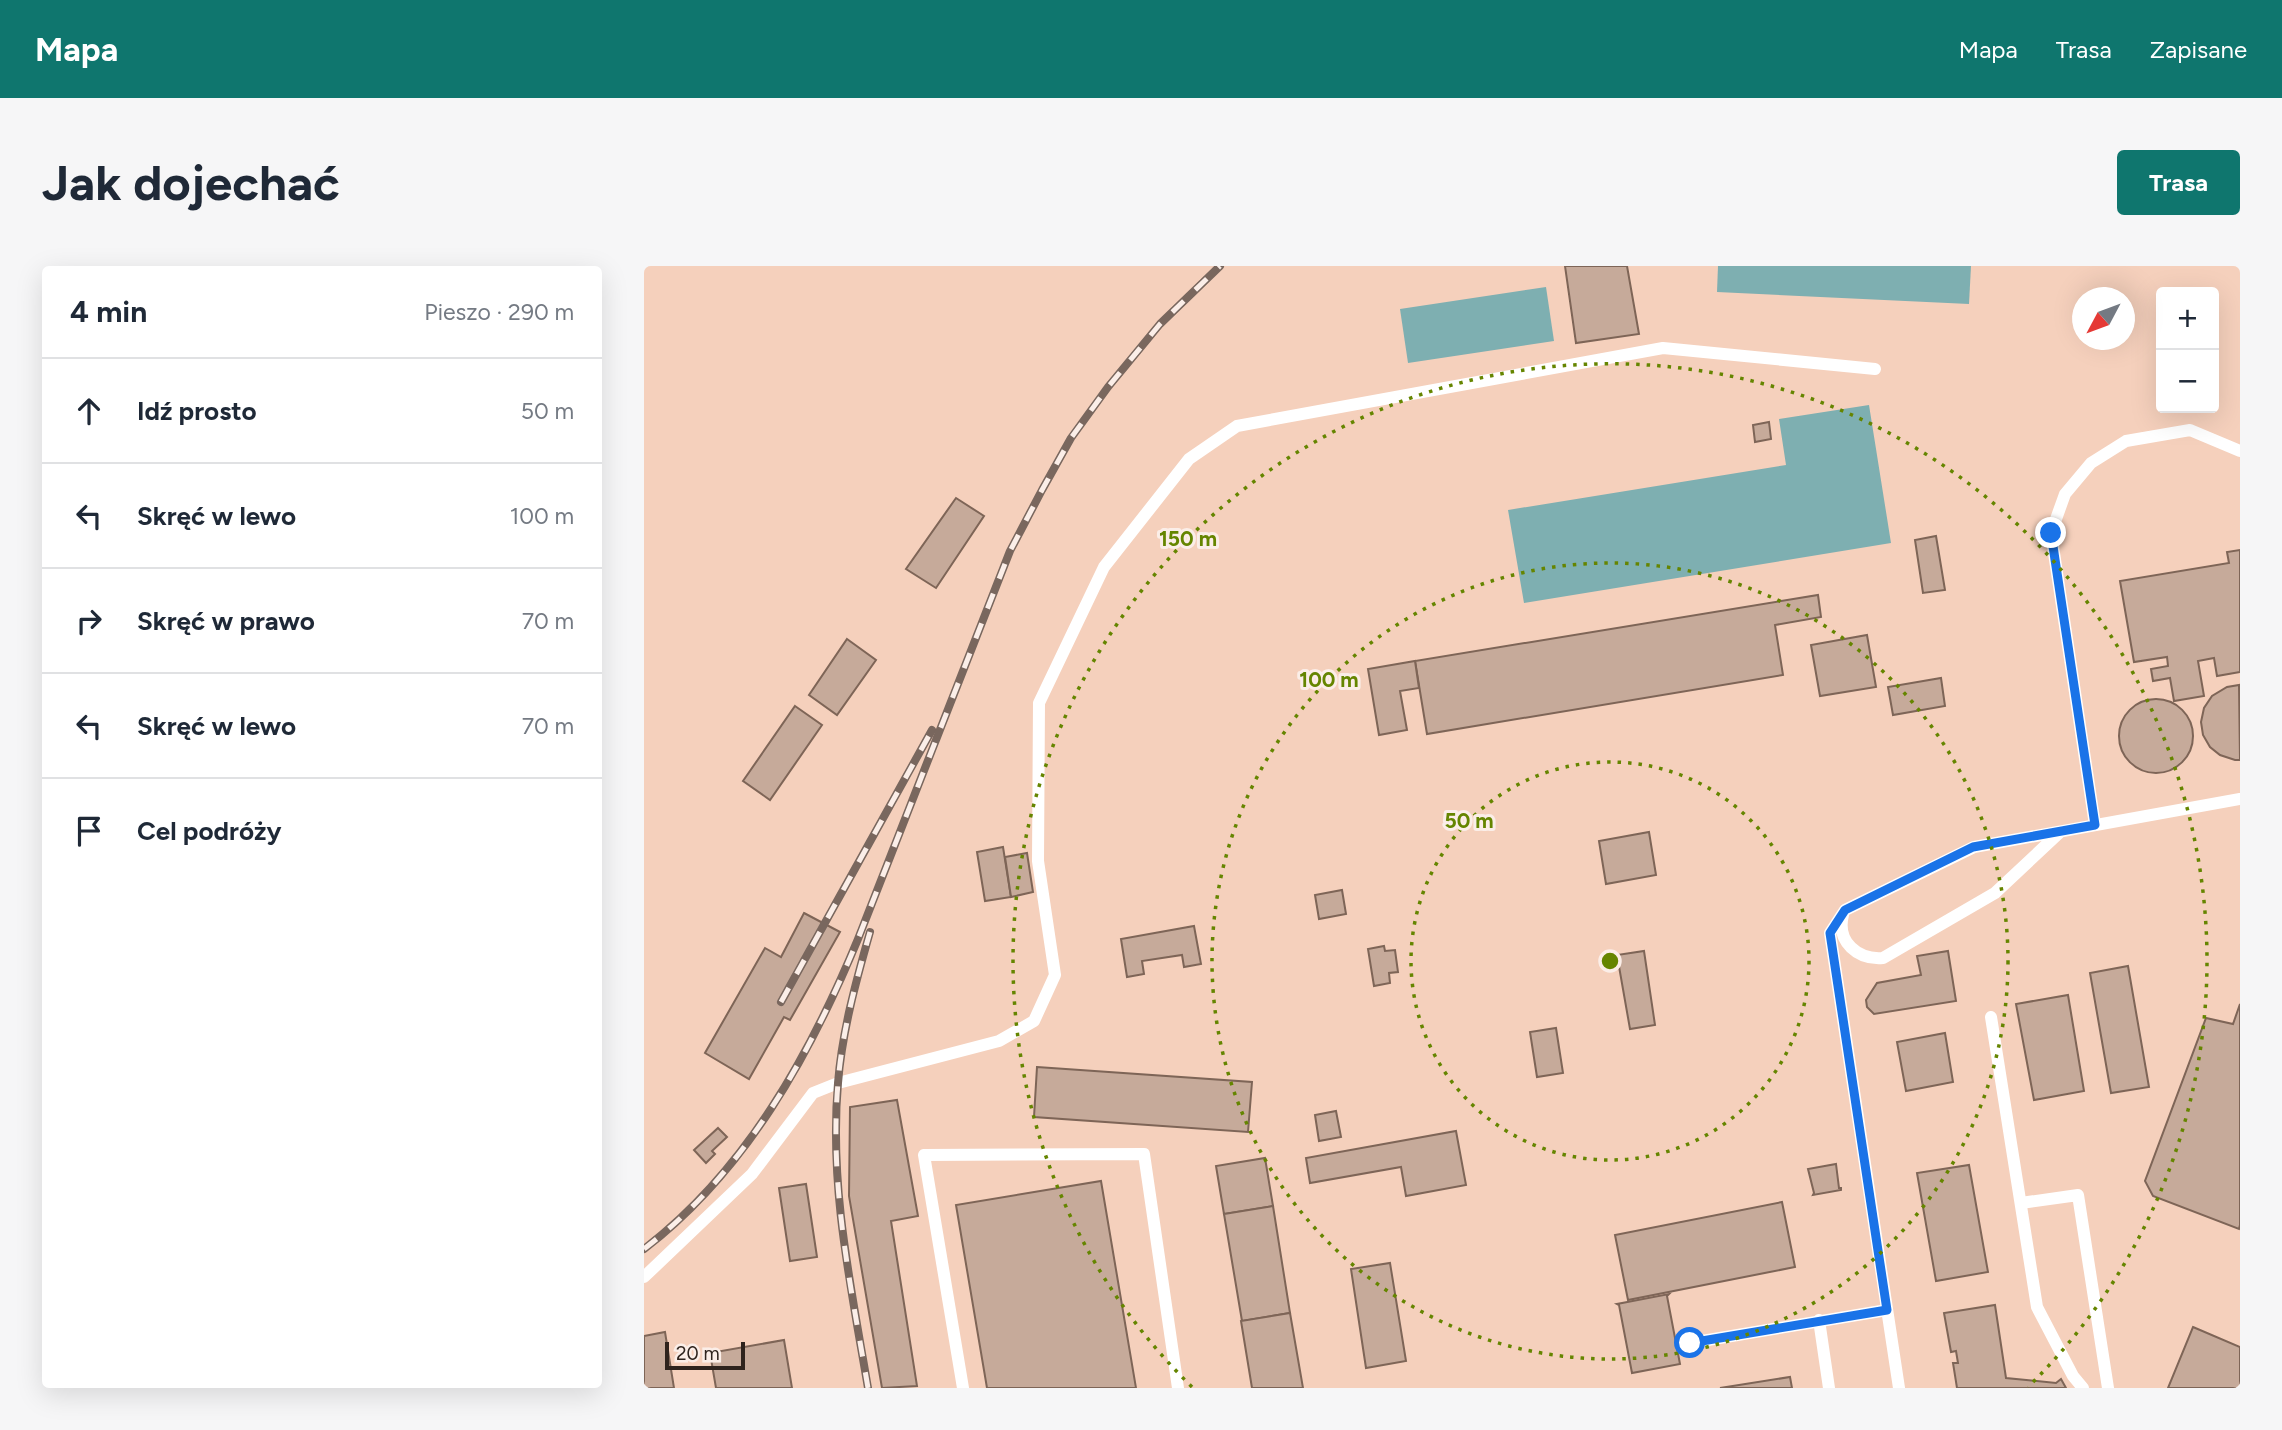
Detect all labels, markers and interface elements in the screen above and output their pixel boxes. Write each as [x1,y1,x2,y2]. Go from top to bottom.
text: Mapa [35,30,118,69]
text: Mapa [1959,35,2018,64]
text: Trasa [2056,35,2112,64]
text: Zapisane [2150,35,2247,64]
button: Trasa [2117,150,2240,215]
text: Jak dojechać [42,153,340,212]
north arrow [2072,287,2135,350]
map controls [2156,287,2219,413]
button: + [2156,287,2219,350]
text: 4 min [70,293,147,330]
text: Pieszo · 290 m [424,298,574,326]
button: − [2156,350,2219,413]
icon: ahead [70,392,108,430]
text: Idź prosto [137,395,257,427]
text: 50 m [521,397,574,425]
icon: left [70,497,108,535]
text: Skręć w lewo [137,500,296,532]
text: 100 m [510,502,574,530]
route end [2035,517,2066,548]
text: 150 m [1159,526,1217,551]
icon: right [70,602,108,640]
text: Skręć w prawo [137,605,315,637]
text: 70 m [522,607,574,635]
text: 100 m [1299,667,1359,692]
icon: left [70,707,108,745]
text: Skręć w lewo [137,710,296,742]
text: 70 m [522,712,574,740]
text: 50 m [1444,808,1494,833]
icon: arrive [70,812,108,850]
text: Cel podróży [137,815,281,847]
centre of rings [1598,949,1622,973]
route start [1674,1327,1705,1358]
scale bar [665,1339,746,1371]
text: 20 m [676,1342,720,1365]

